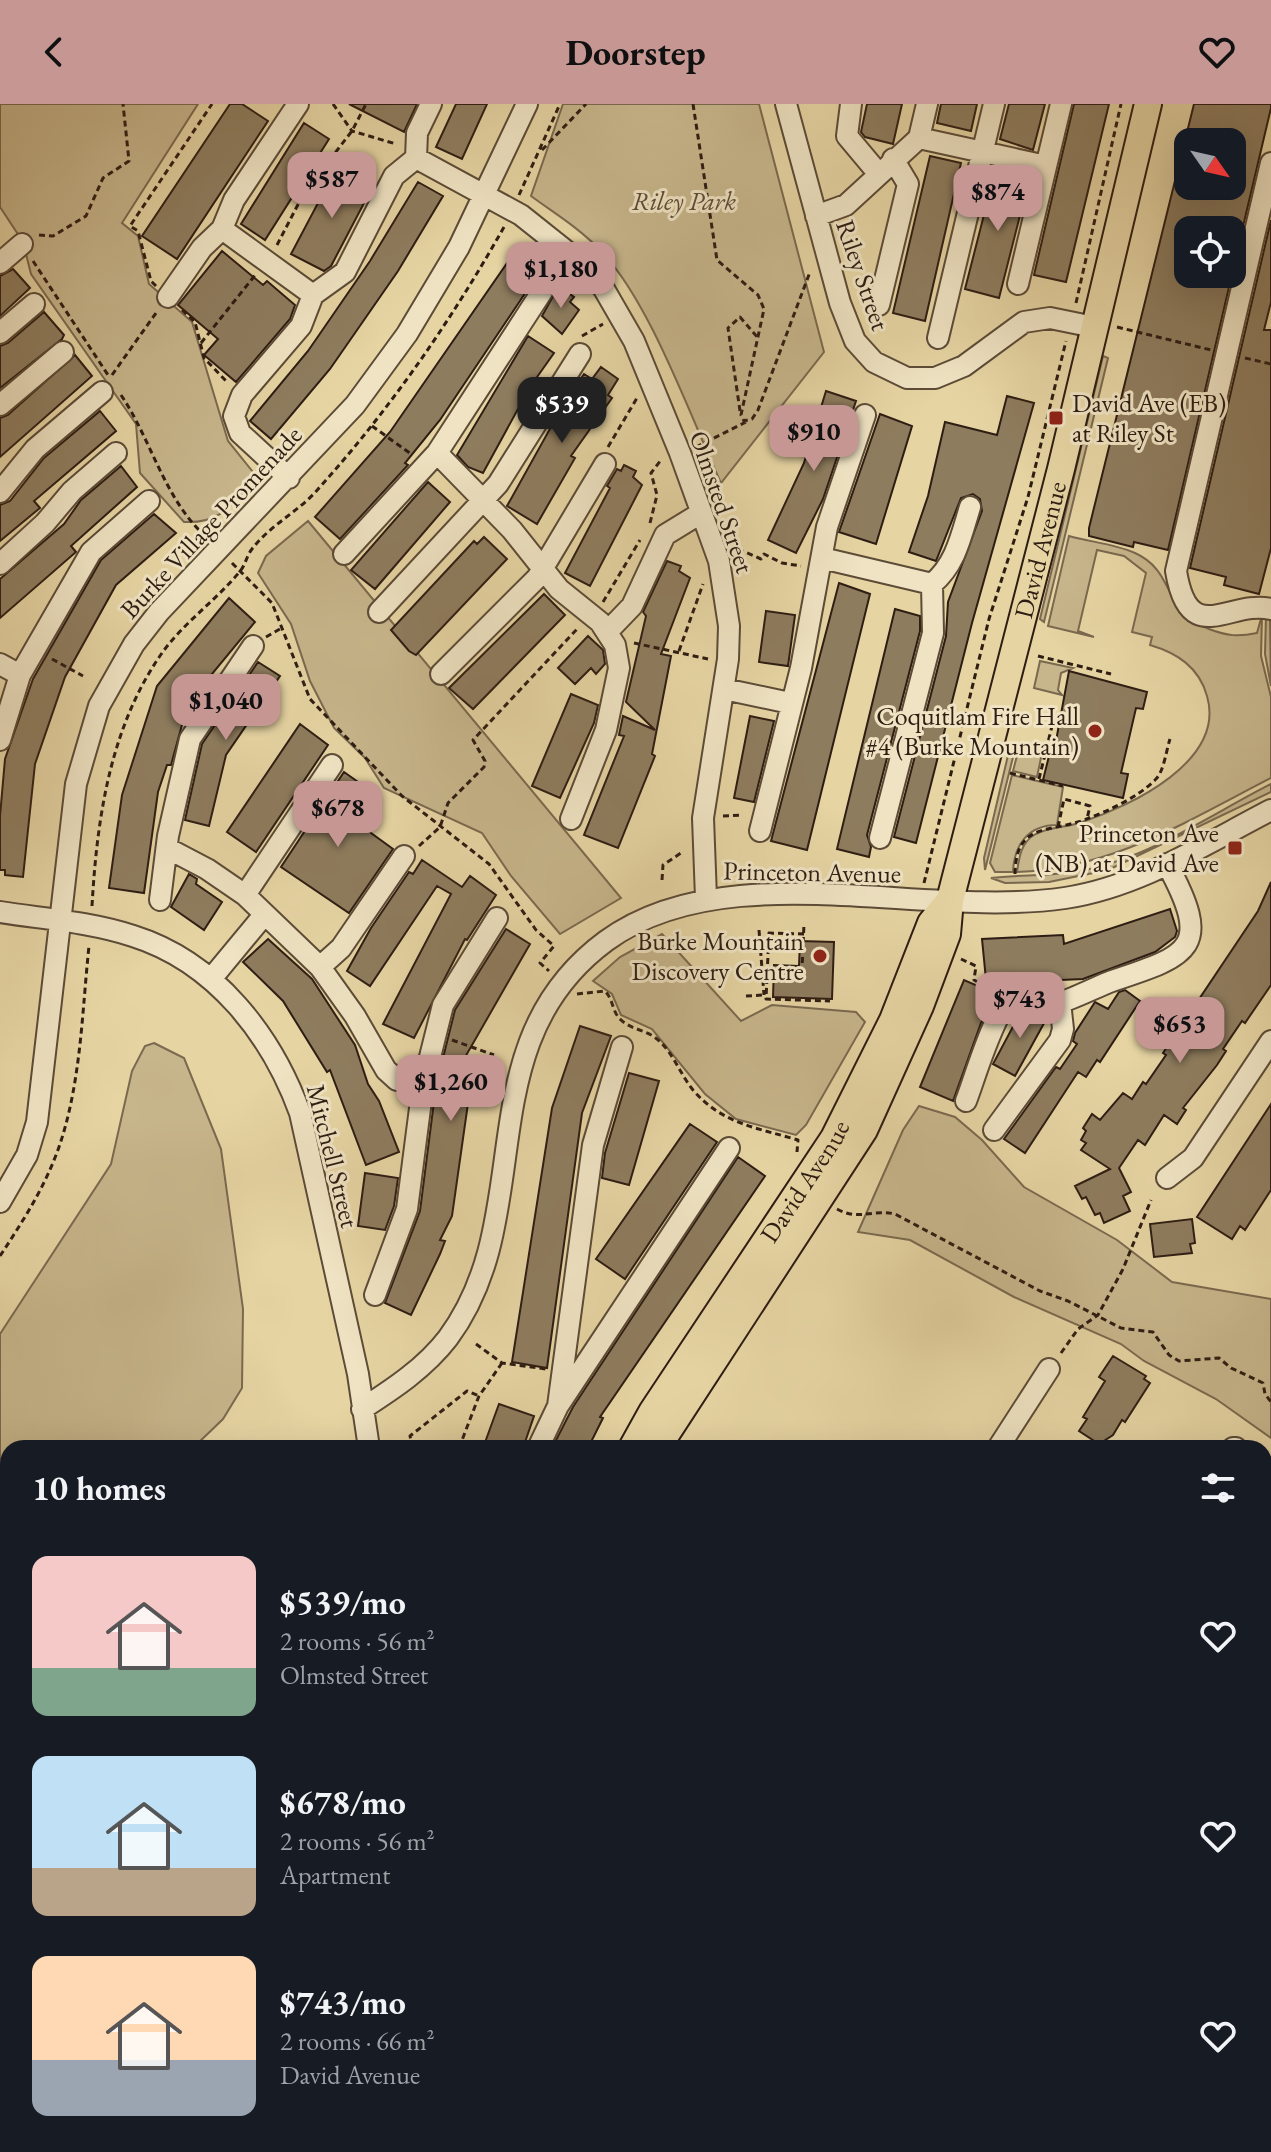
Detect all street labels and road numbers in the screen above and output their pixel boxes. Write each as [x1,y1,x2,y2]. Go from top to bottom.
street label: Riley Street [828,215,898,335]
street label: Burke Village Promenade [113,418,309,626]
street label: Olmsted Street [682,426,762,578]
street label: David Avenue [1006,478,1074,622]
street label: Princeton Avenue [723,853,901,891]
street label: Mitchell Street [299,1081,367,1231]
street label: David Avenue [752,1114,857,1249]

